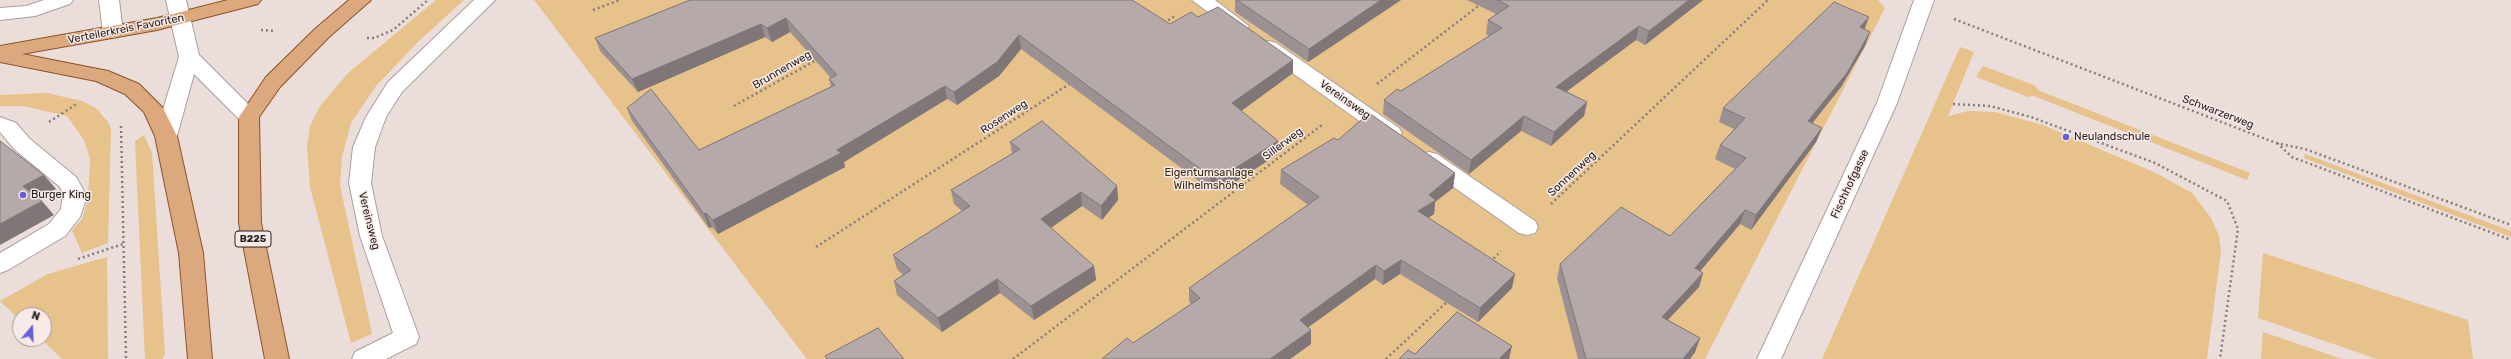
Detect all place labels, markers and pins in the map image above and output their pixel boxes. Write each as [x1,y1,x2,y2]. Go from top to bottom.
place label: Neulandschule [2074,130,2150,144]
marker: Neulandschule [2061,132,2071,142]
place label: Burger King [31,188,91,202]
marker: Burger King [18,190,28,200]

